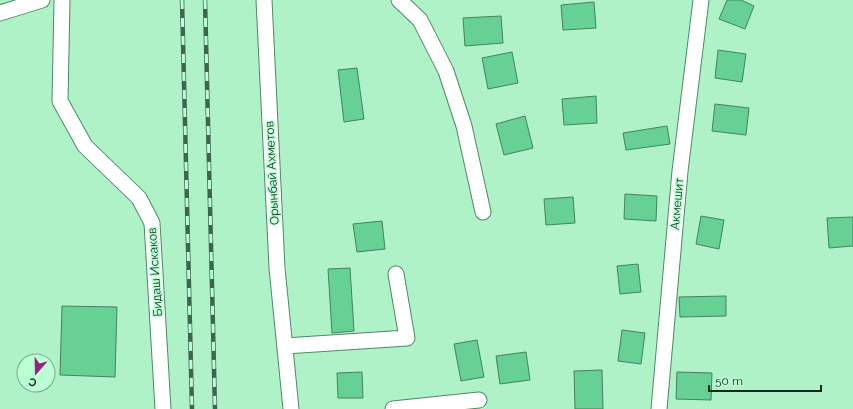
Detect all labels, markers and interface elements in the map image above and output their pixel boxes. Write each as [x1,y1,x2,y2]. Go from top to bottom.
street label: Орынбай Ахметов [262,121,282,225]
street label: Акмешит [668,177,686,231]
street label: Бидаш Искаков [145,227,165,317]
north arrow [16,353,56,393]
scale bar [709,367,821,393]
text: С [27,374,39,389]
text: 50 m [715,374,743,388]

